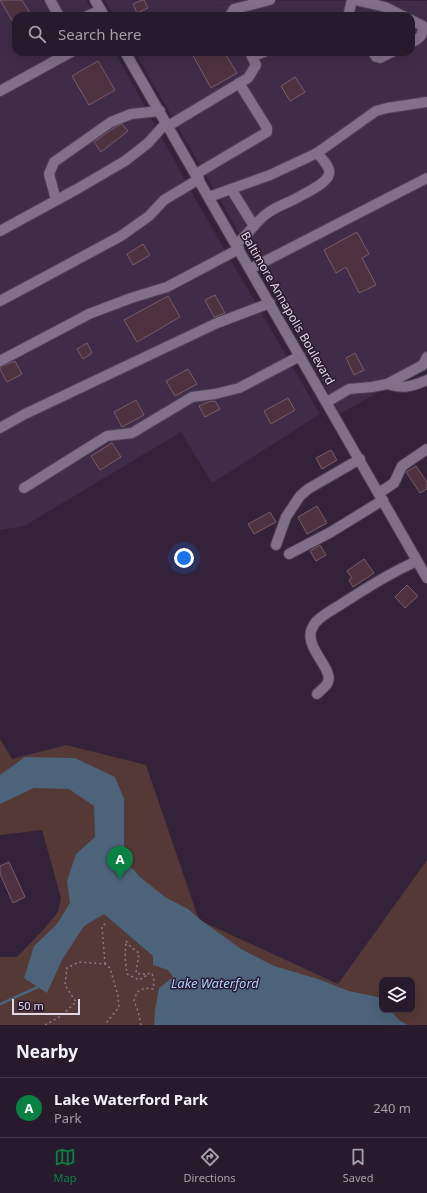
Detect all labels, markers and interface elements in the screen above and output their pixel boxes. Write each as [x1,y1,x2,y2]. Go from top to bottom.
search box [12,12,415,56]
icon: search [26,23,48,45]
text: Search here [58,24,141,44]
street label: Baltimore Annapolis Boulevard [237,228,339,388]
your location [174,548,194,568]
pin: A [107,846,133,879]
water label: Lake Waterford [171,974,259,992]
map controls [379,977,415,1013]
button: layers [379,977,415,1013]
scale bar [12,997,80,1016]
text: 50 m [18,998,44,1013]
text: Nearby [16,1040,78,1063]
text: Lake Waterford Park [54,1089,208,1109]
text: A [25,1099,34,1117]
text: 240 m [373,1099,411,1117]
text: Park [54,1109,81,1127]
tab: Map [54,1146,76,1185]
tab: Directions [183,1146,236,1185]
tab: Saved [343,1146,373,1185]

